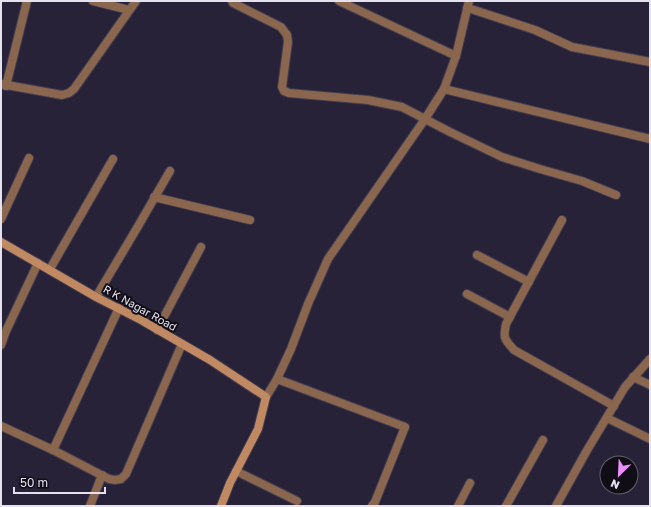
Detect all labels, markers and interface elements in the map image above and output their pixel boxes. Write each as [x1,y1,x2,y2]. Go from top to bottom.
street label: R K Nagar Road [101,282,179,333]
north arrow [599,455,639,495]
scale bar [14,469,105,495]
text: 50 m [20,475,48,490]
text: N [608,477,621,492]

